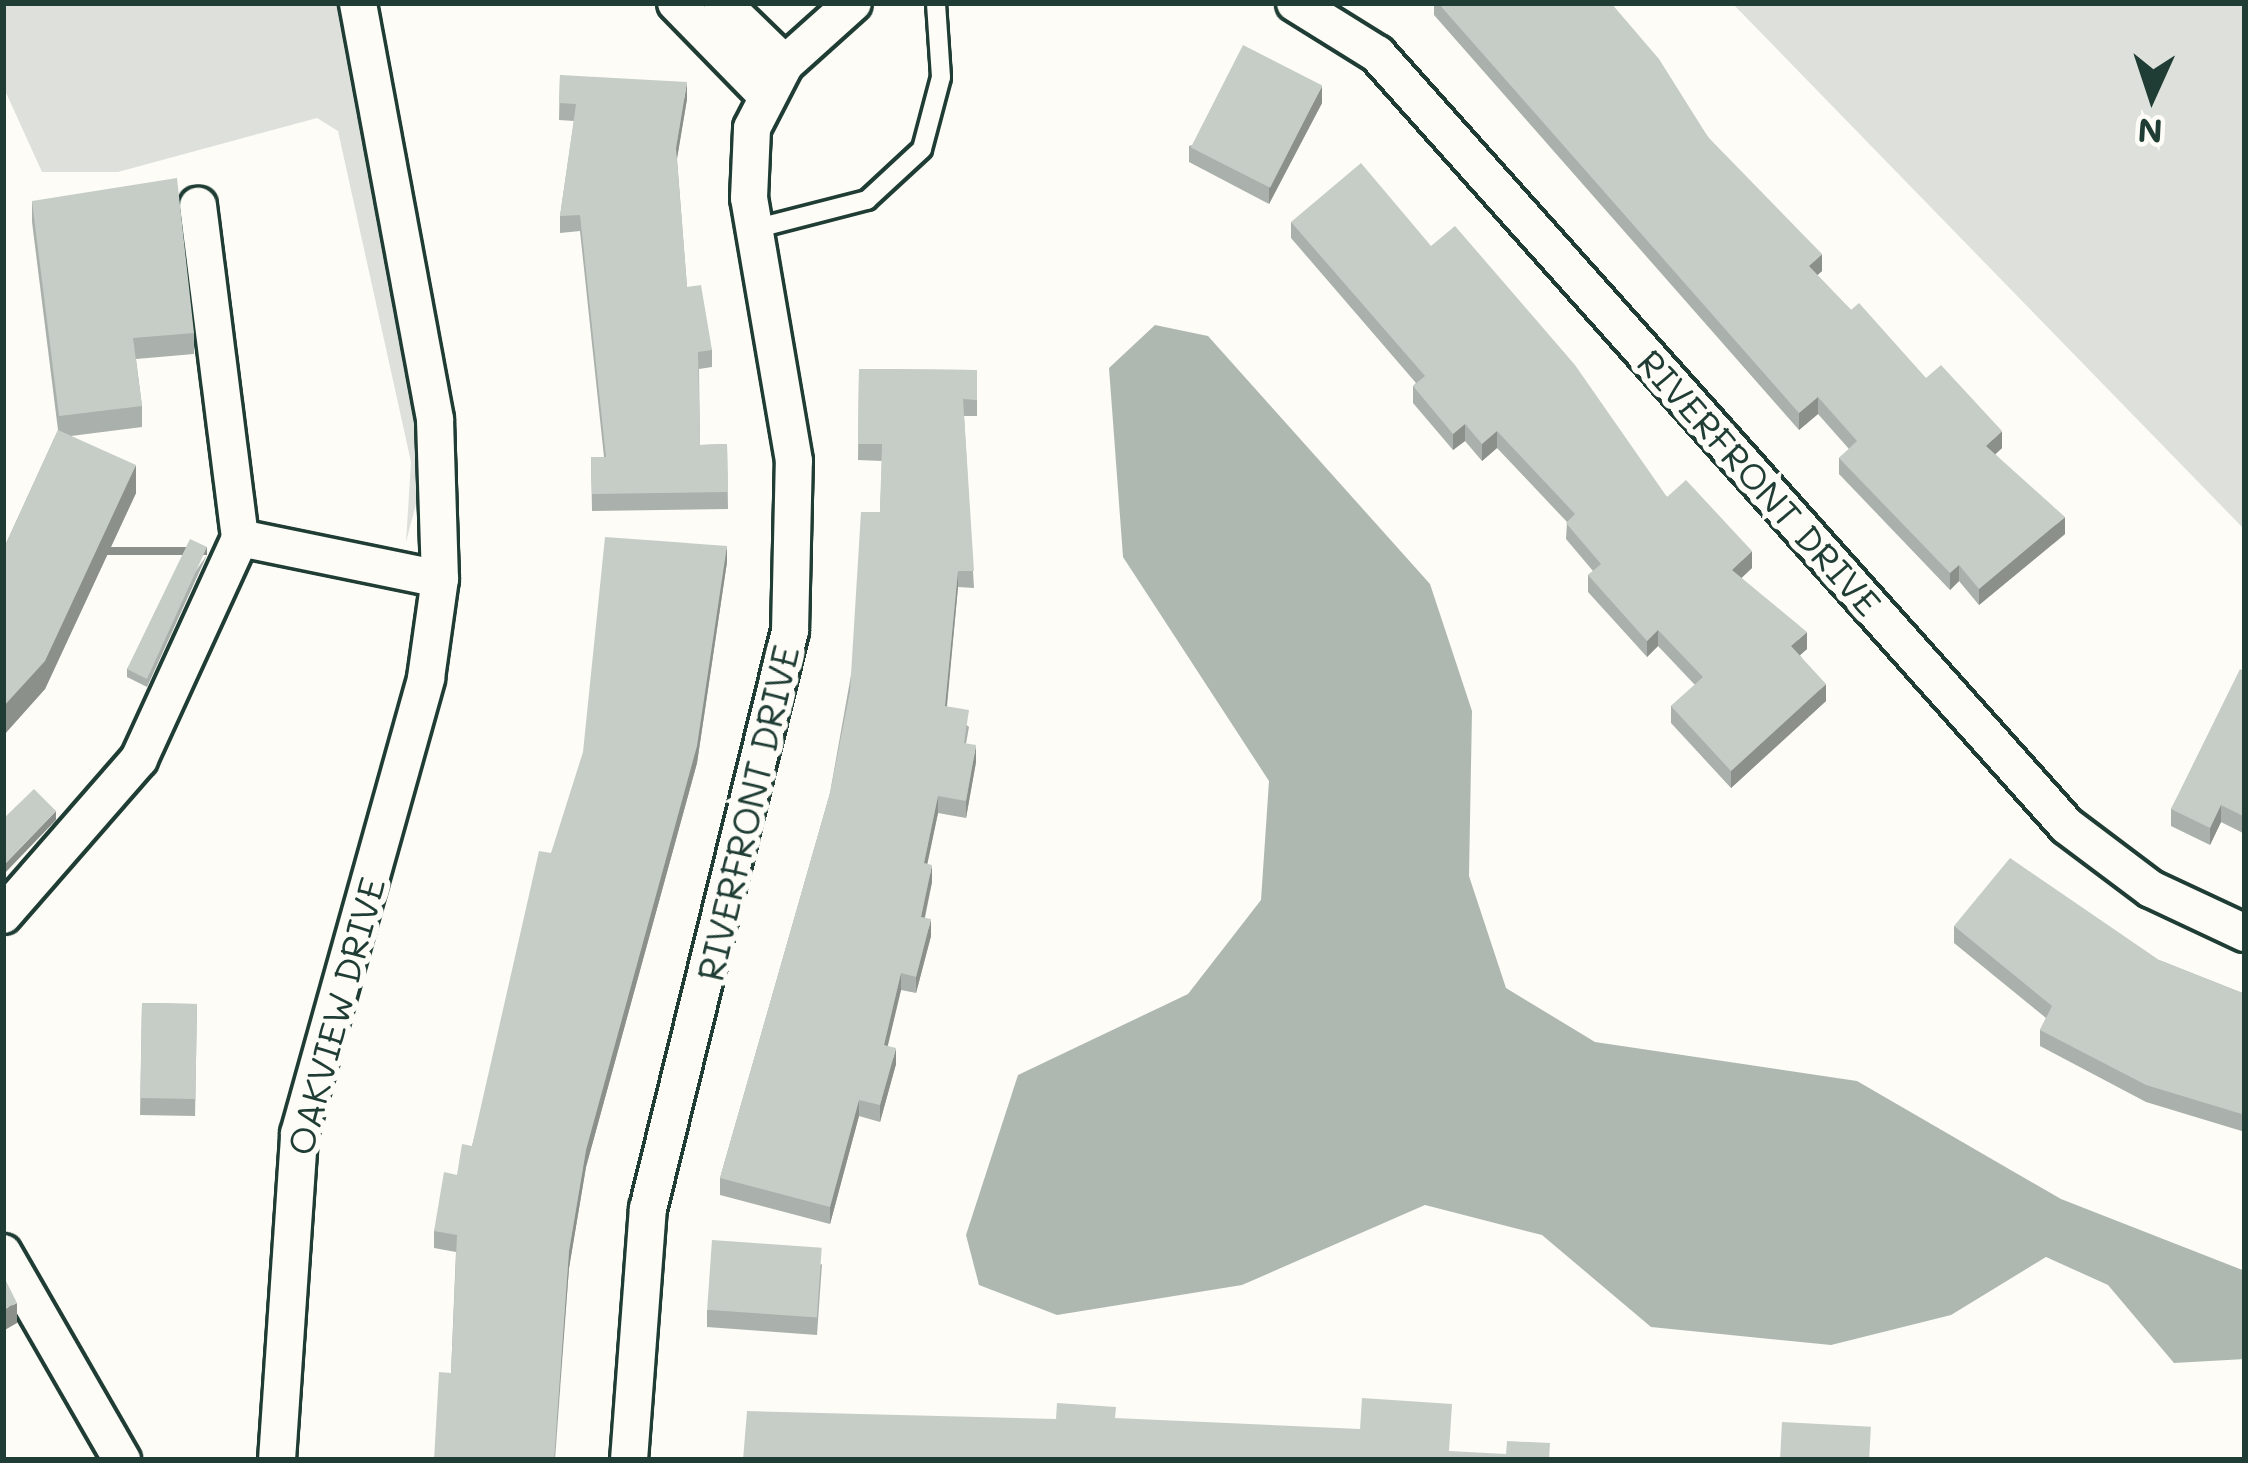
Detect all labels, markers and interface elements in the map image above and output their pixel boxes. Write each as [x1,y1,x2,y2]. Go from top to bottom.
north arrow [2092,36,2212,156]
text: N [2136,110,2164,155]
street label: RIVERFRONT DRIVE [1629,340,1891,624]
street label: RIVERFRONT DRIVE [687,641,807,985]
street label: OAKVIEW DRIVE [277,873,393,1159]

